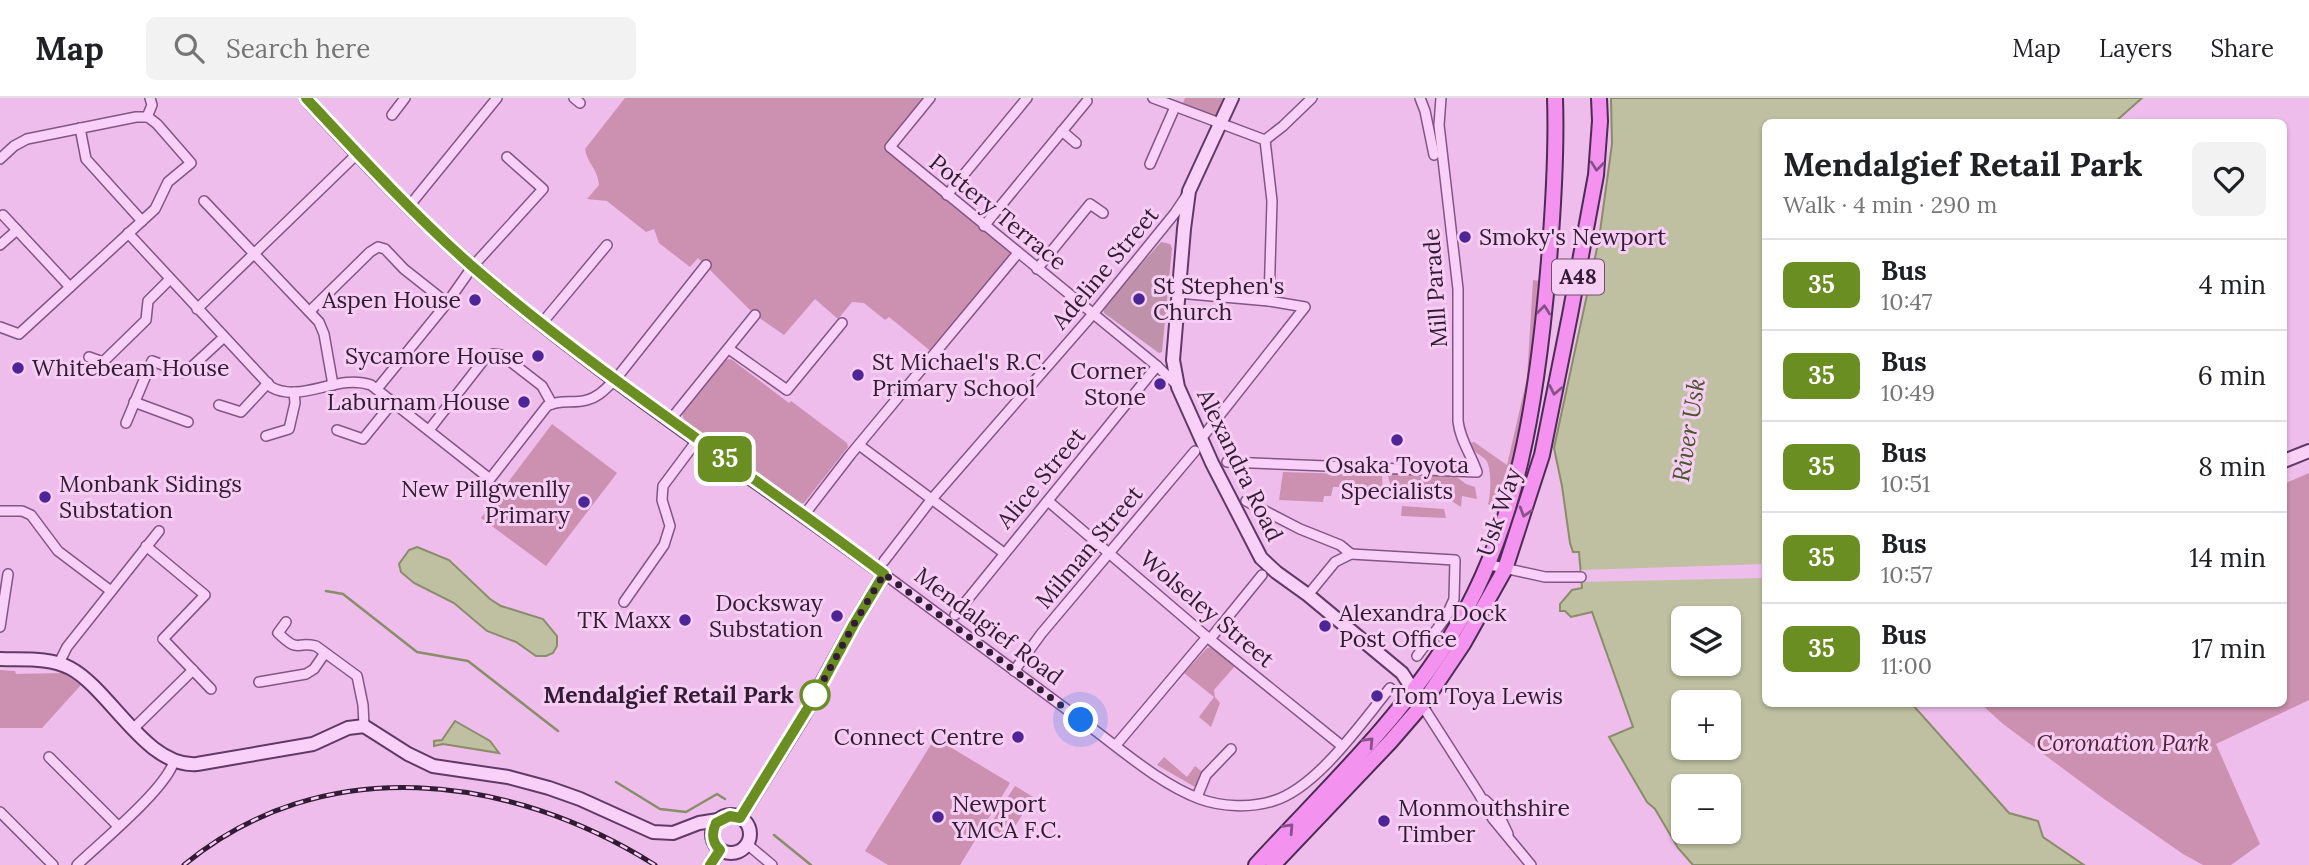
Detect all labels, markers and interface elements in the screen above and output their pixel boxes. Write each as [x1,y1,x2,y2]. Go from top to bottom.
search box [146,17,636,80]
text: Map [35,27,104,69]
icon: search [170,29,208,67]
text: Search here [226,32,370,65]
text: Map [2012,33,2061,64]
text: Layers [2099,33,2172,64]
text: Share [2210,33,2274,64]
button: heart [2192,142,2266,216]
text: Mendalgief Retail Park [1783,143,2143,185]
street label: Pottery Terrace [924,147,1073,276]
one-way arrow [1590,161,1605,172]
text: Walk · 4 min · 290 m [1783,190,1997,219]
street label: Adeline Street [1044,200,1164,336]
place label: Smoky's Newport [1479,222,1666,251]
street label: Mill Parade [1416,227,1453,349]
marker: Smoky's Newport [1457,229,1473,245]
text: Bus [1881,254,1927,287]
road number: A48 [1552,260,1604,294]
text: 4 min [2199,268,2266,301]
text: 35 [1808,269,1835,300]
place label: St Stephen's Church [1153,271,1284,326]
place label: Aspen House [321,285,461,314]
text: 10:47 [1881,287,1932,316]
marker: St Stephen's Church [1131,291,1147,307]
marker: Aspen House [467,292,483,308]
one-way arrow [1537,304,1552,316]
place label: Sycamore House [345,341,524,370]
text: Bus [1881,345,1927,378]
place label: St Michael's R.C. Primary School [872,347,1047,402]
marker: Sycamore House [530,348,546,364]
place label: Whitebeam House [32,353,229,382]
place label: Corner Stone [1070,356,1146,411]
text: 6 min [2198,359,2266,392]
marker: Whitebeam House [10,360,26,376]
text: 35 [1808,360,1835,391]
marker: St Michael's R.C. Primary School [850,367,866,383]
marker: Corner Stone [1152,376,1168,392]
water label: River Usk [1665,376,1712,484]
text: 10:49 [1881,378,1935,407]
street label: Alexandra Road [1191,383,1290,546]
one-way arrow [1549,384,1564,396]
place label: Laburnam House [327,387,510,416]
marker: Laburnam House [516,394,532,410]
street label: Alice Street [989,421,1091,535]
marker: Osaka Toyota Specialists [1389,432,1405,448]
line badge: 35 [694,436,756,482]
text: Bus [1881,436,1927,469]
text: 35 [712,443,738,474]
place label: Osaka Toyota Specialists [1325,450,1469,505]
text: 8 min [2198,450,2266,483]
text: 35 [1808,451,1835,482]
street label: Usk Way [1470,463,1527,560]
place label: Monbank Sidings Substation [59,469,242,524]
text: 10:51 [1881,469,1930,498]
place label: New Pillgwenlly Primary [401,474,571,529]
street label: Milman Street [1029,479,1148,614]
marker: Monbank Sidings Substation [37,489,53,505]
marker: New Pillgwenlly Primary [576,494,592,510]
one-way arrow [1519,506,1533,518]
text: Bus [1881,527,1927,560]
text: 14 min [2189,541,2266,574]
text: 35 [1808,542,1835,573]
street label: Wolseley Street [1134,544,1281,673]
street label: Mendalgief Road [909,560,1070,691]
text: 10:57 [1881,560,1933,589]
place label: Docksway Substation [709,588,824,643]
place label: Alexandra Dock Post Office [1338,598,1507,653]
place label: TK Maxx [577,605,671,634]
map controls [1671,606,1741,844]
button: layers [1671,606,1741,676]
marker: Docksway Substation [829,608,845,624]
marker: TK Maxx [677,612,693,628]
marker: Alexandra Dock Post Office [1317,618,1333,634]
text: Bus [1881,618,1927,651]
text: 17 min [2191,632,2266,665]
text: 35 [1808,633,1835,664]
text: 11:00 [1881,651,1932,680]
place label: Mendalgief Retail Park [543,680,794,709]
marker: Mendalgief Retail Park [800,680,830,710]
place label: Tom Toya Lewis [1391,681,1563,710]
marker: Tom Toya Lewis [1369,688,1385,704]
button: + [1671,690,1741,760]
your location [1063,702,1098,737]
place label: Connect Centre [834,722,1004,751]
park label: Coronation Park [2037,728,2210,757]
marker: Connect Centre [1010,729,1026,745]
one-way arrow [1361,737,1374,750]
button: − [1671,774,1741,844]
place label: Newport YMCA F.C. [951,789,1062,844]
place label: Monmouthshire Timber [1398,793,1570,848]
marker: Newport YMCA F.C. [930,809,946,825]
marker: Monmouthshire Timber [1376,813,1392,829]
one-way arrow [1281,823,1294,836]

